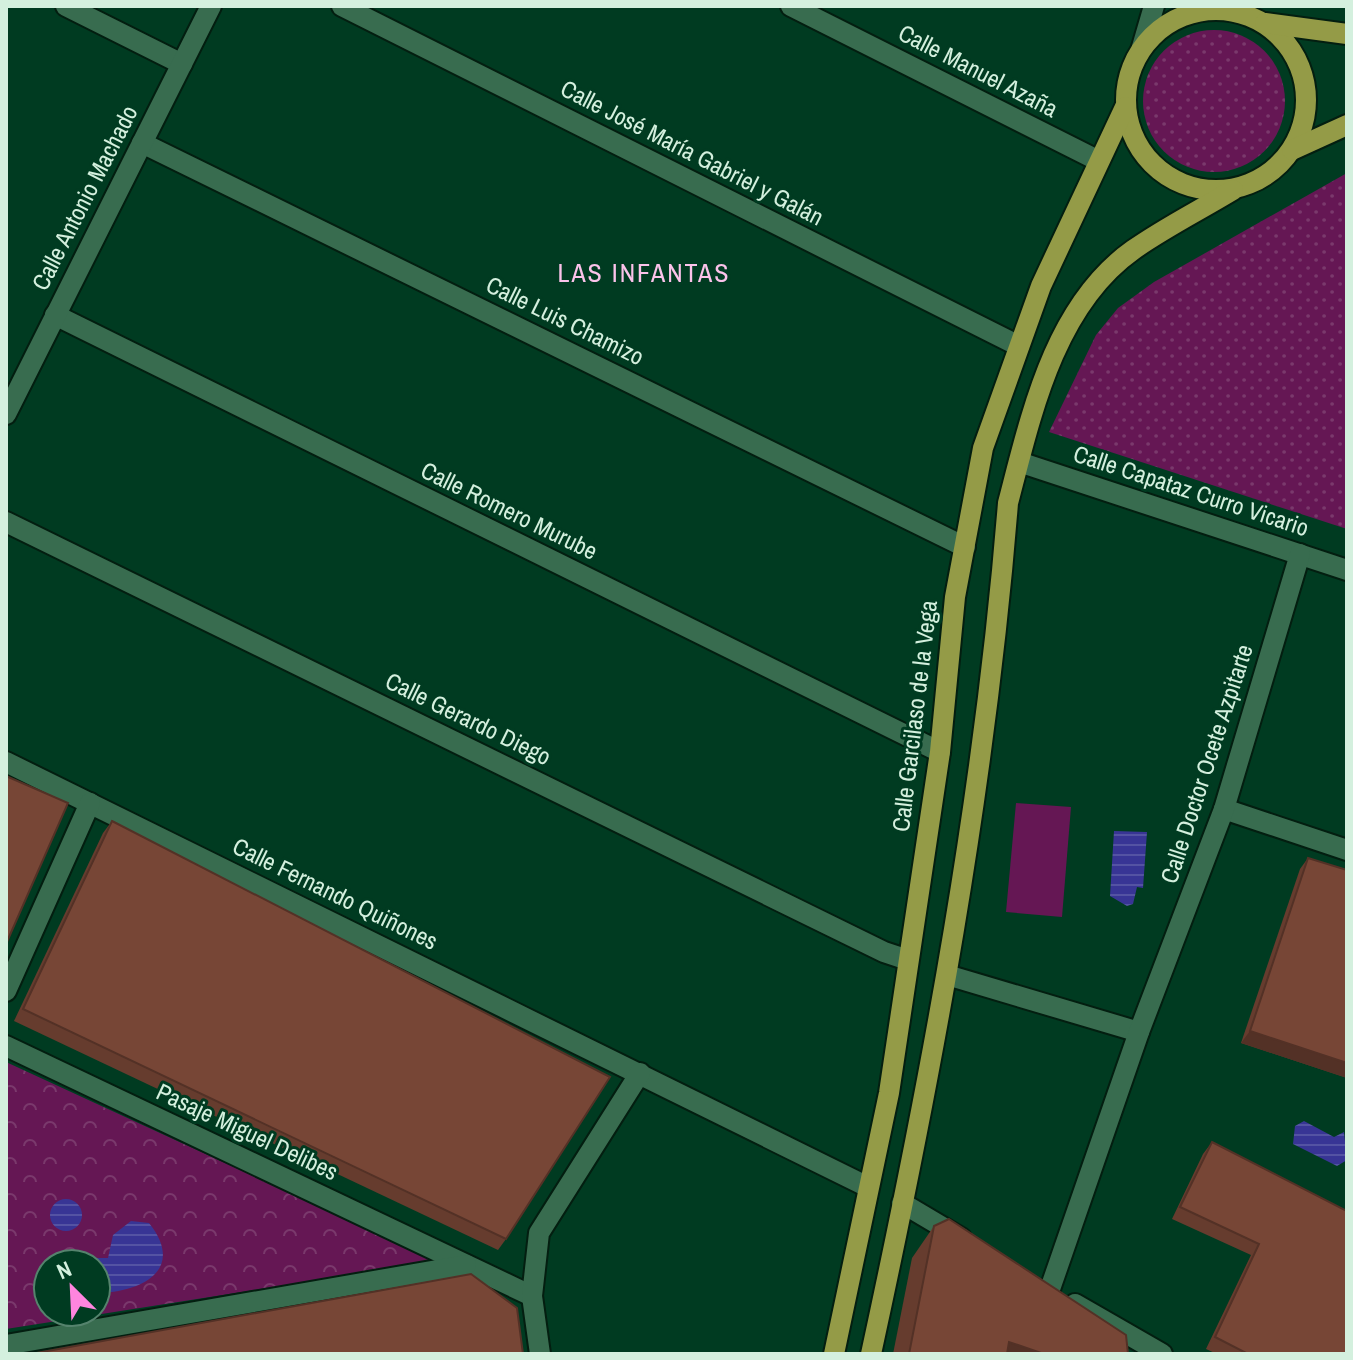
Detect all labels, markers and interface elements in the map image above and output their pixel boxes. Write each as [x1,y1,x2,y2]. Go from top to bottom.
street label: Calle Manuel Azaña [893,16,1064,124]
street label: Calle José María Gabriel y Galán [556,72,829,232]
street label: Calle Antonio Machado [24,100,145,295]
district label: LAS INFANTAS [558,255,730,290]
street label: Calle Luis Chamizo [481,268,650,372]
street label: Calle Capataz Curro Vicario [1069,437,1313,543]
street label: Calle Romero Murube [416,454,603,567]
street label: Calle Garcilaso de la Vega [884,598,944,833]
street label: Calle Doctor Ocete Azpitarte [1152,640,1260,887]
street label: Calle Gerardo Diego [380,664,557,772]
street label: Calle Fernando Quiñones [228,830,443,957]
street label: Pasaje Miguel Delibes [151,1075,343,1187]
north arrow [32,1248,112,1328]
text: N [52,1253,76,1286]

